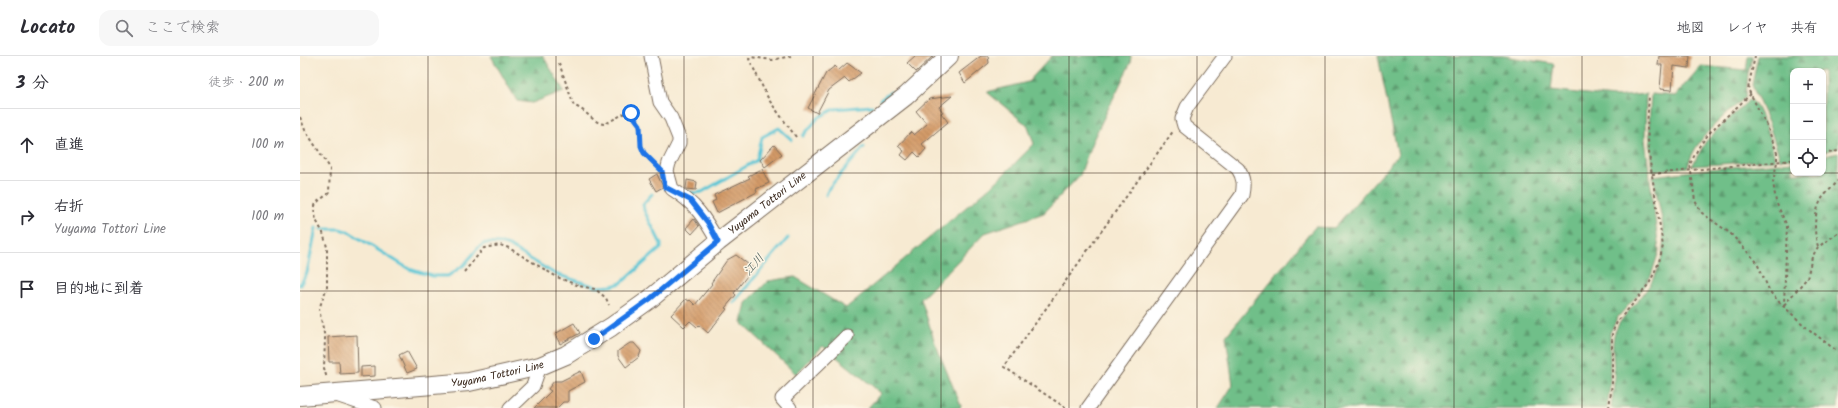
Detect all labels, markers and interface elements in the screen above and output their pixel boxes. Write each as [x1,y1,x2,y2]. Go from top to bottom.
search box [99,10,379,46]
text: Locato [20,13,75,43]
text: ここで検索 [145,16,220,40]
icon: search [113,17,135,39]
text: 地図 [1677,17,1705,39]
text: レイヤ [1727,17,1768,39]
text: 共有 [1790,17,1818,39]
map controls [1790,68,1826,176]
button: + [1790,68,1826,104]
text: 3 分 [16,70,49,97]
text: 徒歩 · 200 m [208,72,284,93]
route start [622,104,640,122]
button: − [1790,104,1826,140]
text: 直進 [54,133,84,157]
icon: ahead [16,134,38,156]
text: 100 m [251,134,284,155]
button: locate [1790,140,1826,176]
street label: Yuyama Tottori Line [725,167,811,240]
text: 右折 [54,195,84,219]
icon: right [16,206,38,228]
text: 100 m [251,206,284,227]
text: Yuyama Tottori Line [54,219,166,240]
water label: 江川 [739,250,769,280]
text: 目的地に到着 [54,277,144,301]
icon: arrive [16,278,38,300]
route end [585,330,603,348]
street label: Yuyama Tottori Line [450,356,547,392]

